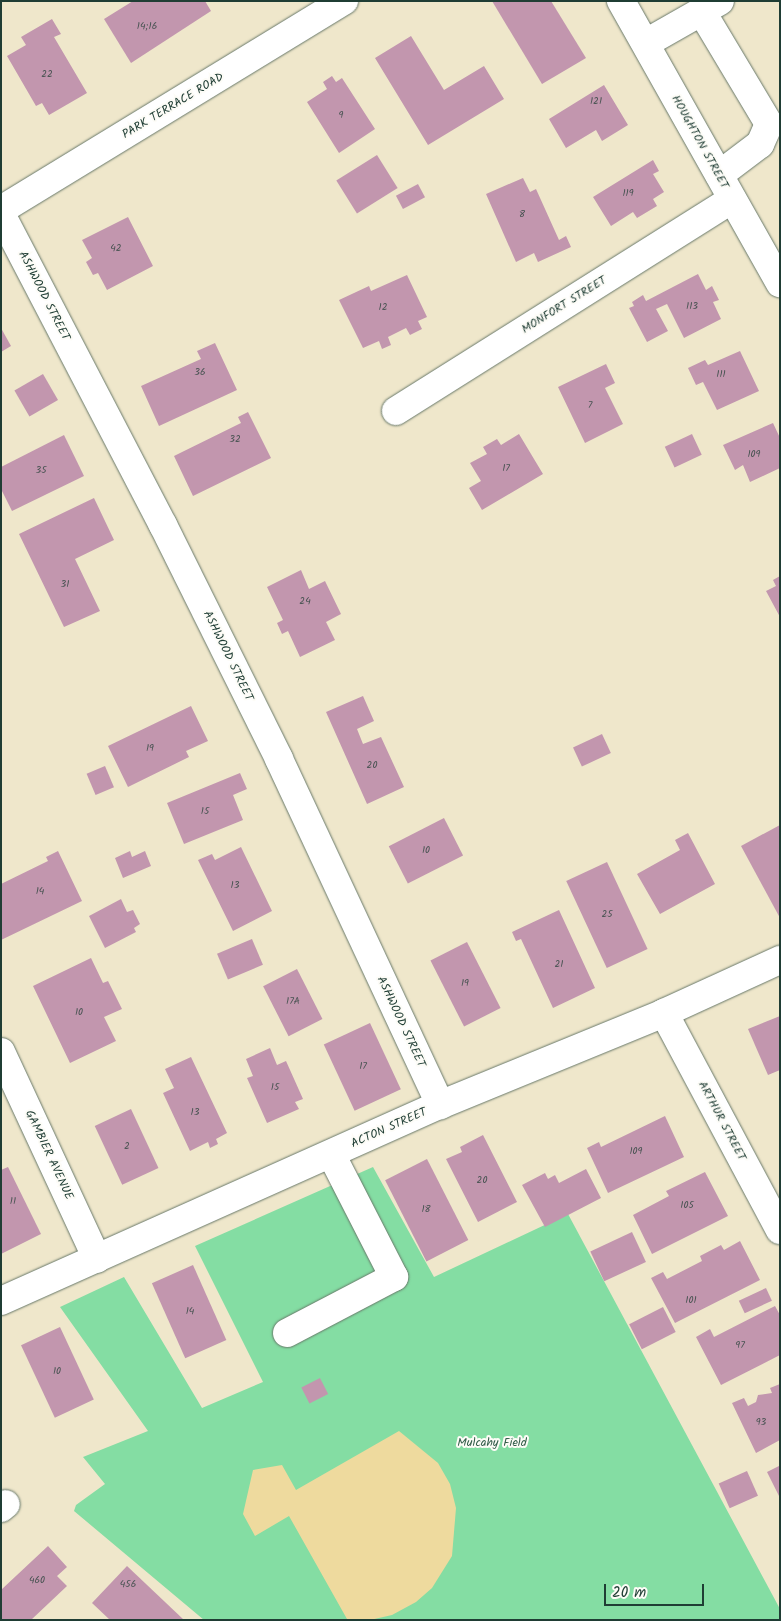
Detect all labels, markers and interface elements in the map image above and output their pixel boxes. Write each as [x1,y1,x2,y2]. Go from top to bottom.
house number: 14;16 [137,21,157,33]
house number: 22 [41,69,53,81]
street label: PARK TERRACE ROAD [120,70,226,142]
street label: HOUGHTON STREET [668,93,732,191]
house number: 121 [590,96,602,108]
house number: 9 [339,110,343,122]
house number: 119 [622,188,634,200]
house number: 8 [519,209,525,221]
house number: 42 [110,243,122,255]
street label: ASHWOOD STREET [15,249,73,343]
street label: MONFORT STREET [519,273,609,337]
house number: 113 [686,301,698,313]
house number: 12 [379,302,387,314]
house number: 36 [194,367,206,379]
house number: 111 [716,369,726,381]
house number: 7 [588,400,592,412]
house number: 32 [229,434,241,446]
house number: 109 [747,449,761,461]
house number: 17 [502,463,510,475]
house number: 35 [35,465,47,477]
house number: 31 [61,579,69,591]
house number: 24 [299,596,311,608]
street label: ASHWOOD STREET [200,609,256,703]
house number: 19 [146,743,154,755]
house number: 20 [367,760,377,772]
house number: 15 [201,806,209,818]
house number: 10 [422,845,430,857]
house number: 13 [231,880,239,892]
house number: 14 [36,886,44,898]
house number: 25 [601,909,613,921]
house number: 21 [555,959,563,971]
street label: ASHWOOD STREET [374,974,428,1070]
house number: 19 [461,978,469,990]
house number: 17A [286,996,300,1008]
house number: 10 [75,1007,83,1019]
house number: 17 [359,1061,367,1073]
street label: ARTHUR STREET [695,1079,749,1163]
house number: 15 [271,1082,279,1094]
street label: ACTON STREET [349,1105,429,1151]
house number: 13 [191,1107,199,1119]
street label: GAMBIER AVENUE [22,1108,76,1202]
house number: 2 [124,1141,130,1153]
house number: 109 [629,1146,643,1158]
house number: 20 [477,1175,487,1187]
house number: 11 [10,1196,16,1208]
house number: 105 [680,1200,694,1212]
house number: 18 [421,1204,431,1216]
house number: 101 [685,1295,697,1307]
house number: 14 [186,1306,194,1318]
house number: 97 [735,1340,745,1352]
house number: 10 [53,1366,61,1378]
house number: 93 [756,1417,766,1429]
park label: Mulcahy Field [457,1436,527,1450]
scale bar [606,1574,706,1606]
house number: 460 [29,1575,45,1587]
house number: 456 [120,1579,136,1591]
text: 20 m [612,1581,646,1605]

